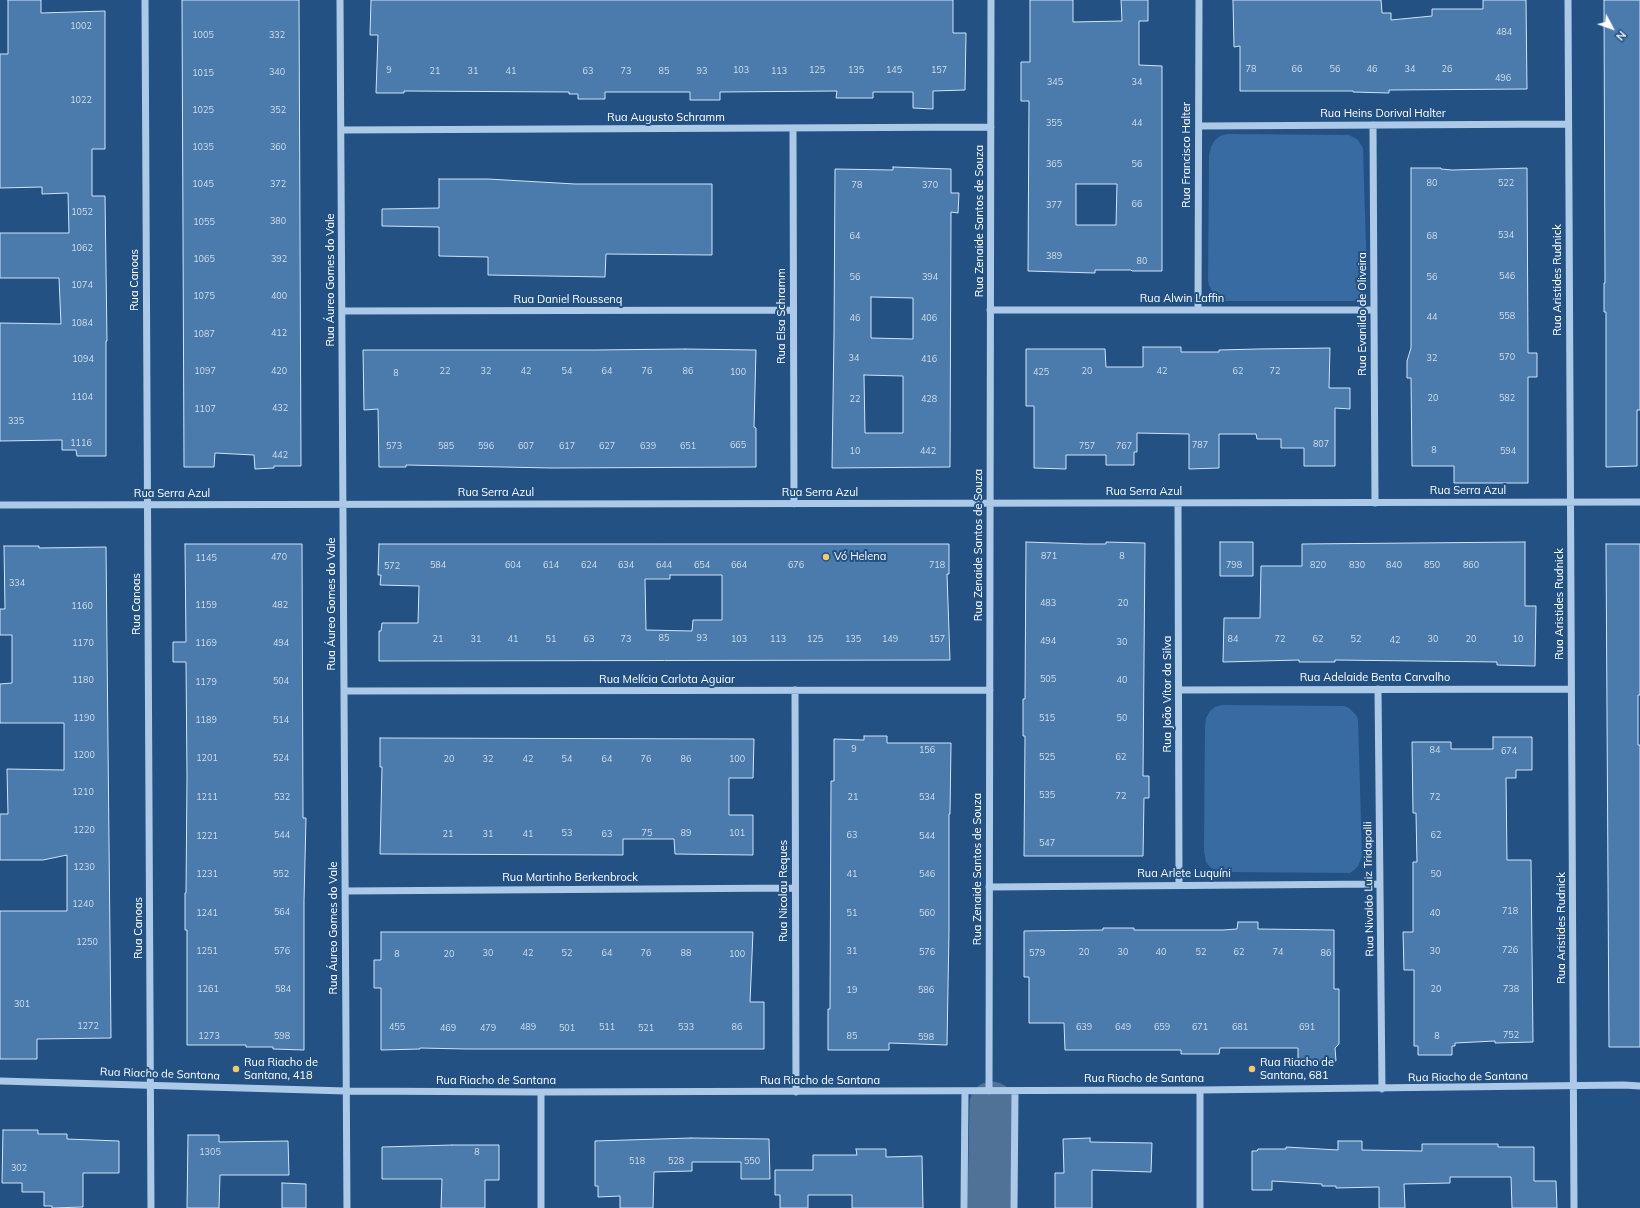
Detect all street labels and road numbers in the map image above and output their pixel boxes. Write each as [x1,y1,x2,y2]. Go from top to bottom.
street label: Rua Francisco Halter [1180,102,1194,208]
street label: Rua Heins Dorival Halter [1320,107,1446,121]
street label: Rua Augusto Schramm [607,111,725,125]
street label: Rua Zenaide Santos de Souza [973,145,987,297]
street label: Rua Áureo Gomes do Vale [324,213,338,347]
street label: Rua Aristides Rudnick [1551,224,1565,336]
street label: Rua Canoas [128,249,142,311]
street label: Rua Evanildo de Oliveira [1356,252,1370,376]
street label: Rua Elsa Schramm [775,268,789,364]
street label: Rua Alwin Laffin [1140,292,1224,306]
street label: Rua Daniel Roussenq [514,293,622,307]
street label: Rua Zenaide Santos de Souza [972,469,986,621]
street label: Rua Serra Azul [1430,484,1506,498]
street label: Rua Serra Azul [1106,485,1182,499]
street label: Rua Serra Azul [458,486,534,500]
street label: Rua Serra Azul [782,486,858,500]
street label: Rua Serra Azul [134,487,210,501]
street label: Rua Áureo Gomes do Vale [325,537,339,671]
street label: Rua Aristides Rudnick [1553,548,1567,660]
street label: Rua Canoas [130,573,144,635]
street label: Rua João Vítor da Silva [1161,636,1175,752]
street label: Rua Adelaide Benta Carvalho [1300,671,1450,685]
street label: Rua Melícia Carlota Aguiar [599,673,735,687]
street label: Rua Zenaide Santos de Souza [971,793,985,945]
street label: Rua Nivaldo Luiz Tridapalli [1361,821,1377,957]
street label: Rua Nicolau Reques [777,840,791,942]
street label: Rua Áureo Gomes do Vale [327,861,341,995]
street label: Rua Arlete Luquíni [1137,867,1231,881]
street label: Rua Martinho Berkenbrock [502,871,638,885]
street label: Rua Aristides Rudnick [1555,872,1569,984]
street label: Rua Canoas [132,897,146,959]
street label: Rua Riacho de Santana [100,1065,220,1083]
street label: Rua Riacho de Santana [1408,1069,1528,1085]
street label: Rua Riacho de Santana [1084,1072,1204,1086]
street label: Rua Riacho de Santana [436,1074,556,1088]
street label: Rua Riacho de Santana [760,1074,880,1088]

